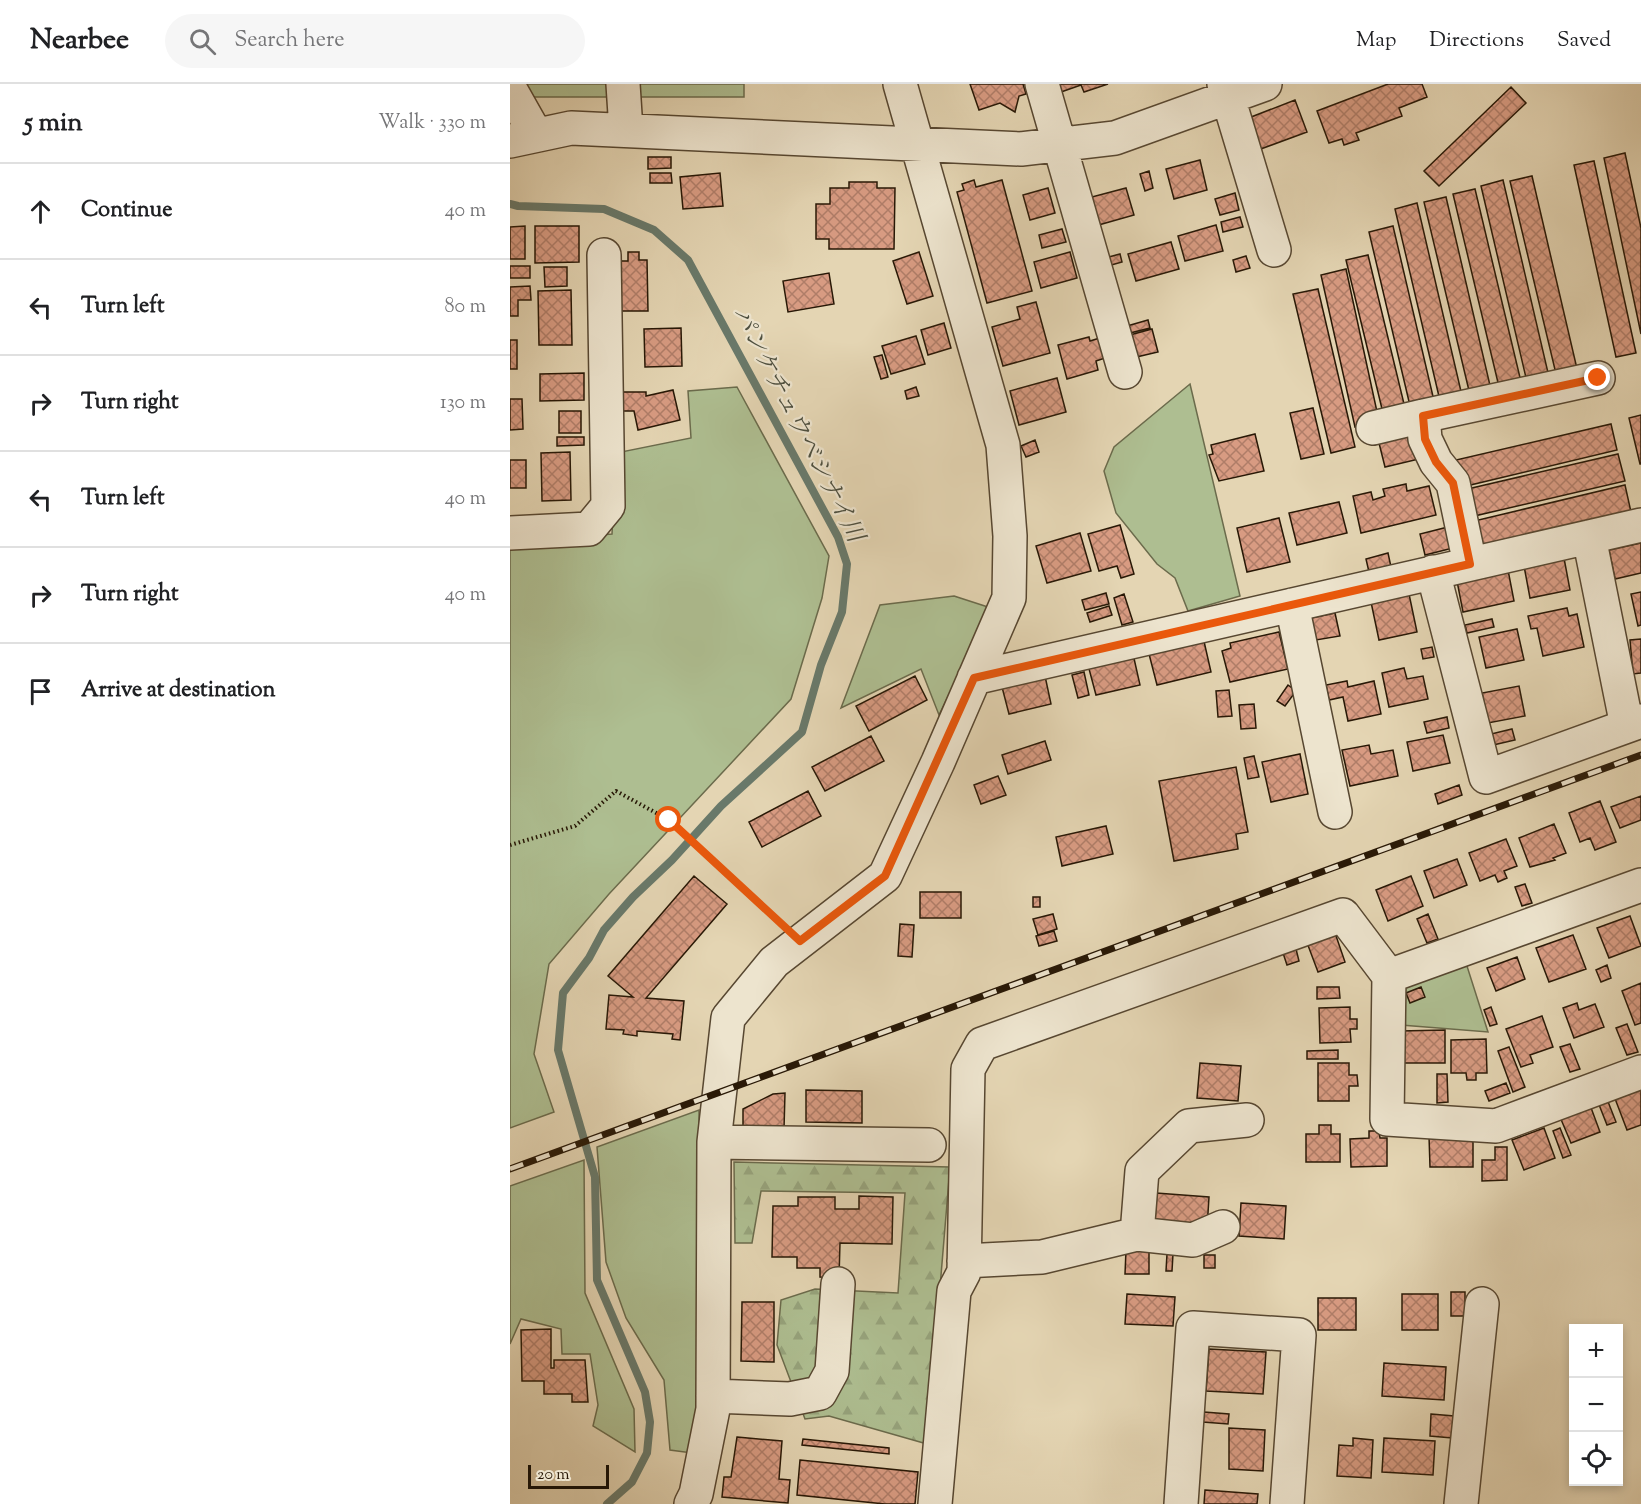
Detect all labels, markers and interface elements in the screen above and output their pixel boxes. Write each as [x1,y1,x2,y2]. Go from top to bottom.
search box [165,14,585,68]
text: Nearbee [30,21,129,61]
icon: search [186,25,219,58]
text: Search here [234,25,345,57]
text: Map [1356,26,1396,56]
text: Directions [1429,26,1524,56]
text: Saved [1557,26,1611,56]
text: 5 min [24,105,83,142]
text: Walk · 330 m [378,109,486,138]
icon: ahead [24,195,57,228]
text: Continue [81,195,172,227]
text: 40 m [445,197,486,226]
icon: left [24,291,57,324]
text: Turn left [81,291,164,323]
text: 80 m [445,293,486,322]
water label: パンケチュウベシナイ川 [723,301,873,551]
route end [1584,364,1610,390]
icon: right [24,387,57,420]
text: Turn right [81,387,178,419]
text: 130 m [440,389,486,418]
icon: left [24,483,57,516]
text: Turn left [81,483,164,515]
text: 40 m [445,485,486,514]
icon: right [24,579,57,612]
text: Turn right [81,579,178,611]
text: 40 m [445,581,486,610]
icon: arrive [24,675,57,708]
text: Arrive at destination [81,675,276,707]
route start [655,806,681,832]
map controls [1569,1324,1623,1486]
button: + [1569,1324,1623,1378]
button: − [1569,1378,1623,1432]
button: locate [1569,1432,1623,1486]
scale bar [528,1462,609,1490]
text: 20 m [537,1464,570,1487]

